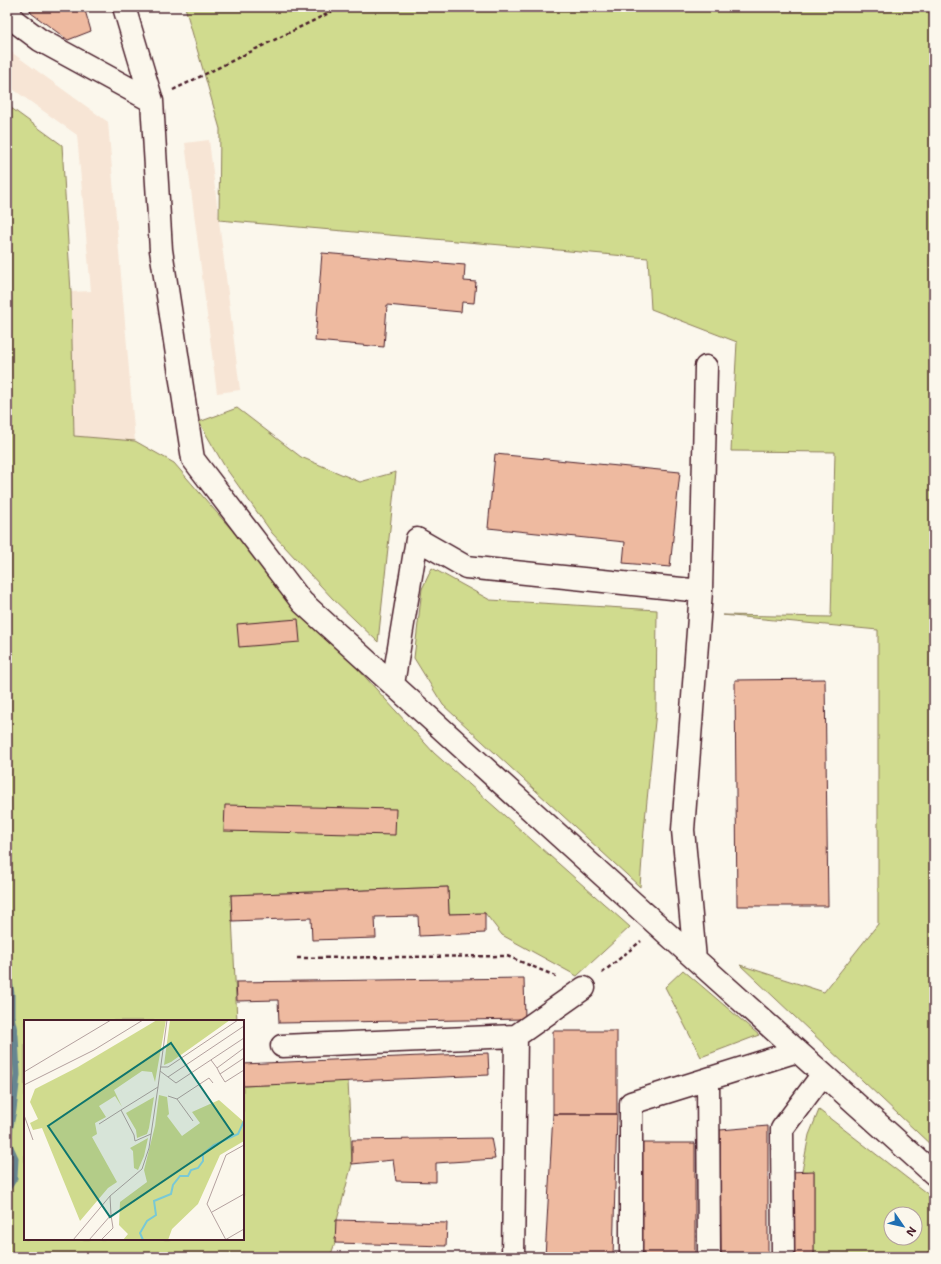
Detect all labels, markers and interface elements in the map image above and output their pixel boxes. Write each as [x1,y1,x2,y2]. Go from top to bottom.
inset map [24,1020,244,1240]
north arrow [883,1206,923,1246]
text: N [902,1224,920,1239]

